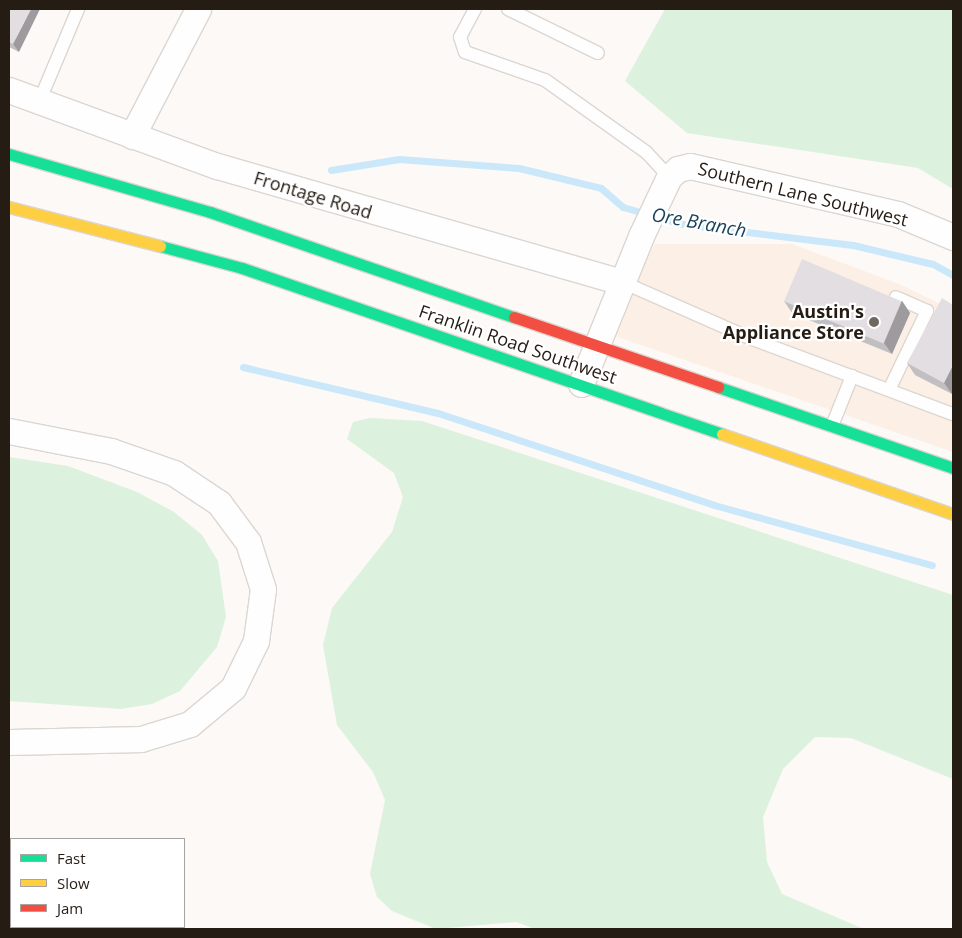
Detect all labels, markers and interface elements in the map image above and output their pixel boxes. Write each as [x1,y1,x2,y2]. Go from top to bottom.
street label: Southern Lane Southwest [696,157,910,231]
street label: Frontage Road [251,167,375,223]
water label: Ore Branch [650,203,748,243]
street label: Franklin Road Southwest [416,300,620,388]
place label: Austin's Appliance Store [723,301,864,344]
marker: Austin's Appliance Store [868,316,880,328]
legend [10,838,185,928]
text: Fast [57,848,86,868]
text: Slow [57,873,90,893]
text: Jam [57,898,83,918]

